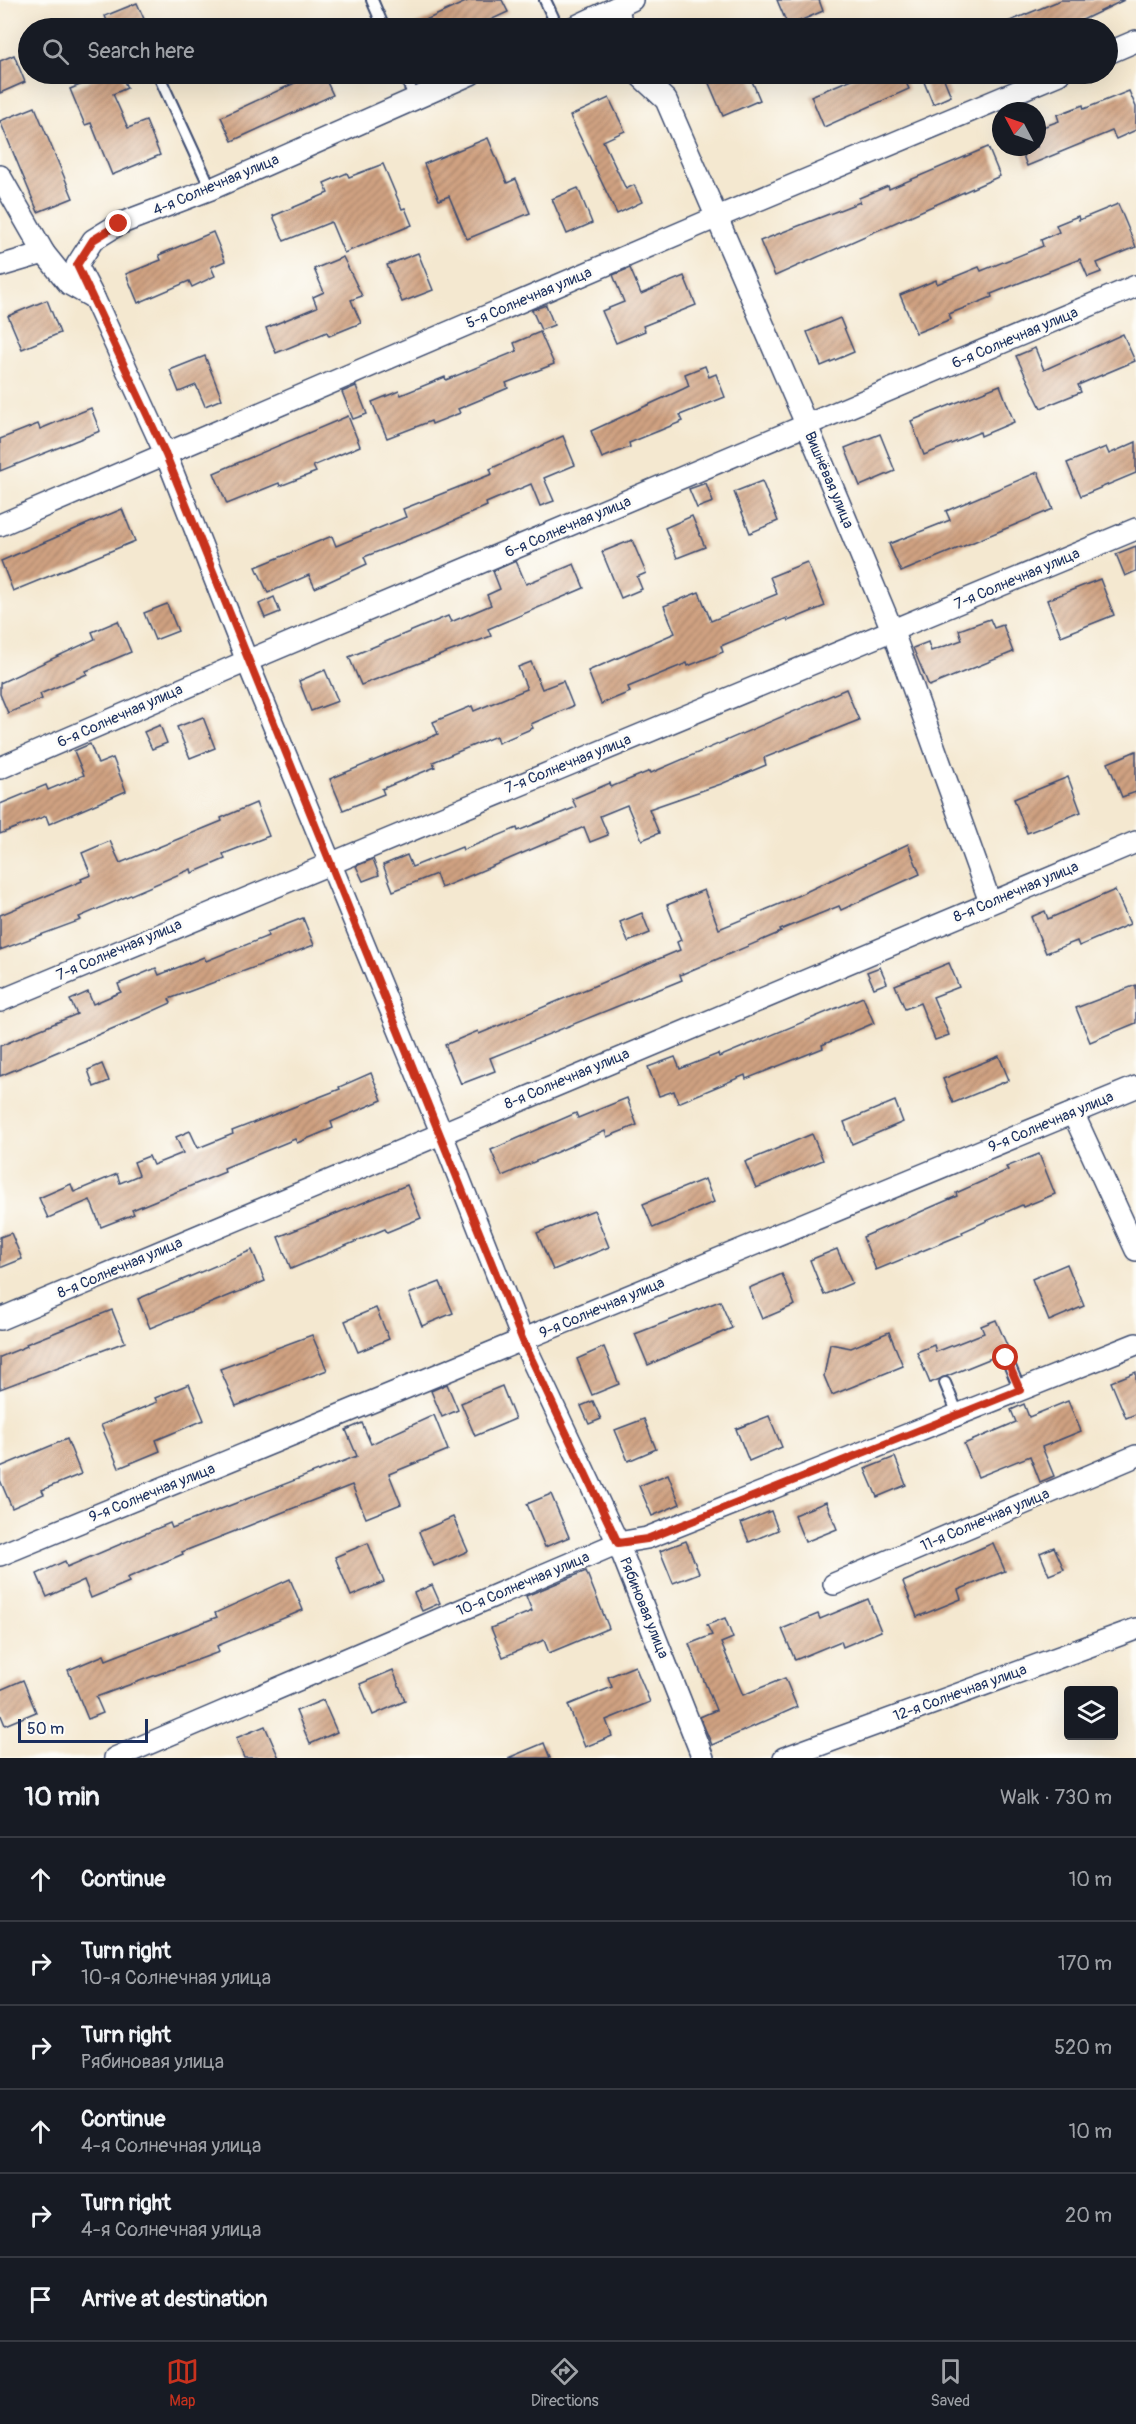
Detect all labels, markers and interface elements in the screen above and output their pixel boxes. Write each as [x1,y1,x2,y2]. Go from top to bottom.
search box [18,18,1118,84]
icon: search [39,35,72,68]
text: Search here [87,37,194,65]
north arrow [992,102,1046,156]
street label: 4-я Солнечная улица [150,150,282,220]
route end [105,210,131,236]
street label: 5-я Солнечная улица [463,263,595,333]
street label: 6-я Солнечная улица [949,303,1081,373]
street label: Вишнёвая улица [800,429,858,531]
street label: 6-я Солнечная улица [502,492,634,562]
street label: 7-я Солнечная улица [951,544,1083,614]
street label: 6-я Солнечная улица [54,680,186,752]
street label: 7-я Солнечная улица [502,730,634,798]
street label: 8-я Солнечная улица [951,857,1081,927]
street label: 7-я Солнечная улица [53,915,185,985]
street label: 8-я Солнечная улица [502,1044,632,1114]
street label: 9-я Солнечная улица [986,1087,1116,1157]
street label: 8-я Солнечная улица [55,1233,185,1303]
street label: 9-я Солнечная улица [537,1273,667,1343]
route start [992,1344,1018,1370]
street label: 9-я Солнечная улица [86,1459,218,1527]
street label: 11-я Солнечная улица [918,1484,1052,1556]
street label: 10-я Солнечная улица [454,1547,592,1621]
street label: Рябиновая улица [615,1555,673,1661]
street label: 12-я Солнечная улица [891,1660,1029,1726]
map controls [1064,1686,1118,1740]
button: layers [1064,1686,1118,1740]
scale bar [18,1716,148,1744]
text: 50 m [27,1719,64,1739]
text: 10 min [24,1781,100,1813]
text: Walk · 730 m [1000,1785,1112,1810]
icon: ahead [24,1863,57,1896]
text: Continue [81,1865,165,1893]
text: 10 m [1068,1867,1112,1892]
text: Turn right [81,1937,171,1965]
icon: right [24,1947,57,1980]
text: 170 m [1058,1951,1112,1976]
text: 10-я Солнечная улица [81,1965,271,1990]
text: Turn right [81,2021,171,2049]
icon: right [24,2031,57,2064]
text: 520 m [1054,2035,1112,2060]
text: Рябиновая улица [81,2049,224,2074]
text: Continue [81,2105,165,2133]
icon: ahead [24,2115,57,2148]
text: 10 m [1068,2119,1112,2144]
text: 4-я Солнечная улица [81,2133,261,2158]
text: Turn right [81,2189,171,2217]
icon: right [24,2199,57,2232]
text: 20 m [1065,2203,1112,2228]
text: 4-я Солнечная улица [81,2217,261,2242]
icon: arrive [24,2283,57,2316]
text: Arrive at destination [81,2285,267,2313]
tab: Map [166,2355,199,2411]
tab: Directions [531,2355,599,2411]
tab: Saved [930,2355,970,2411]

